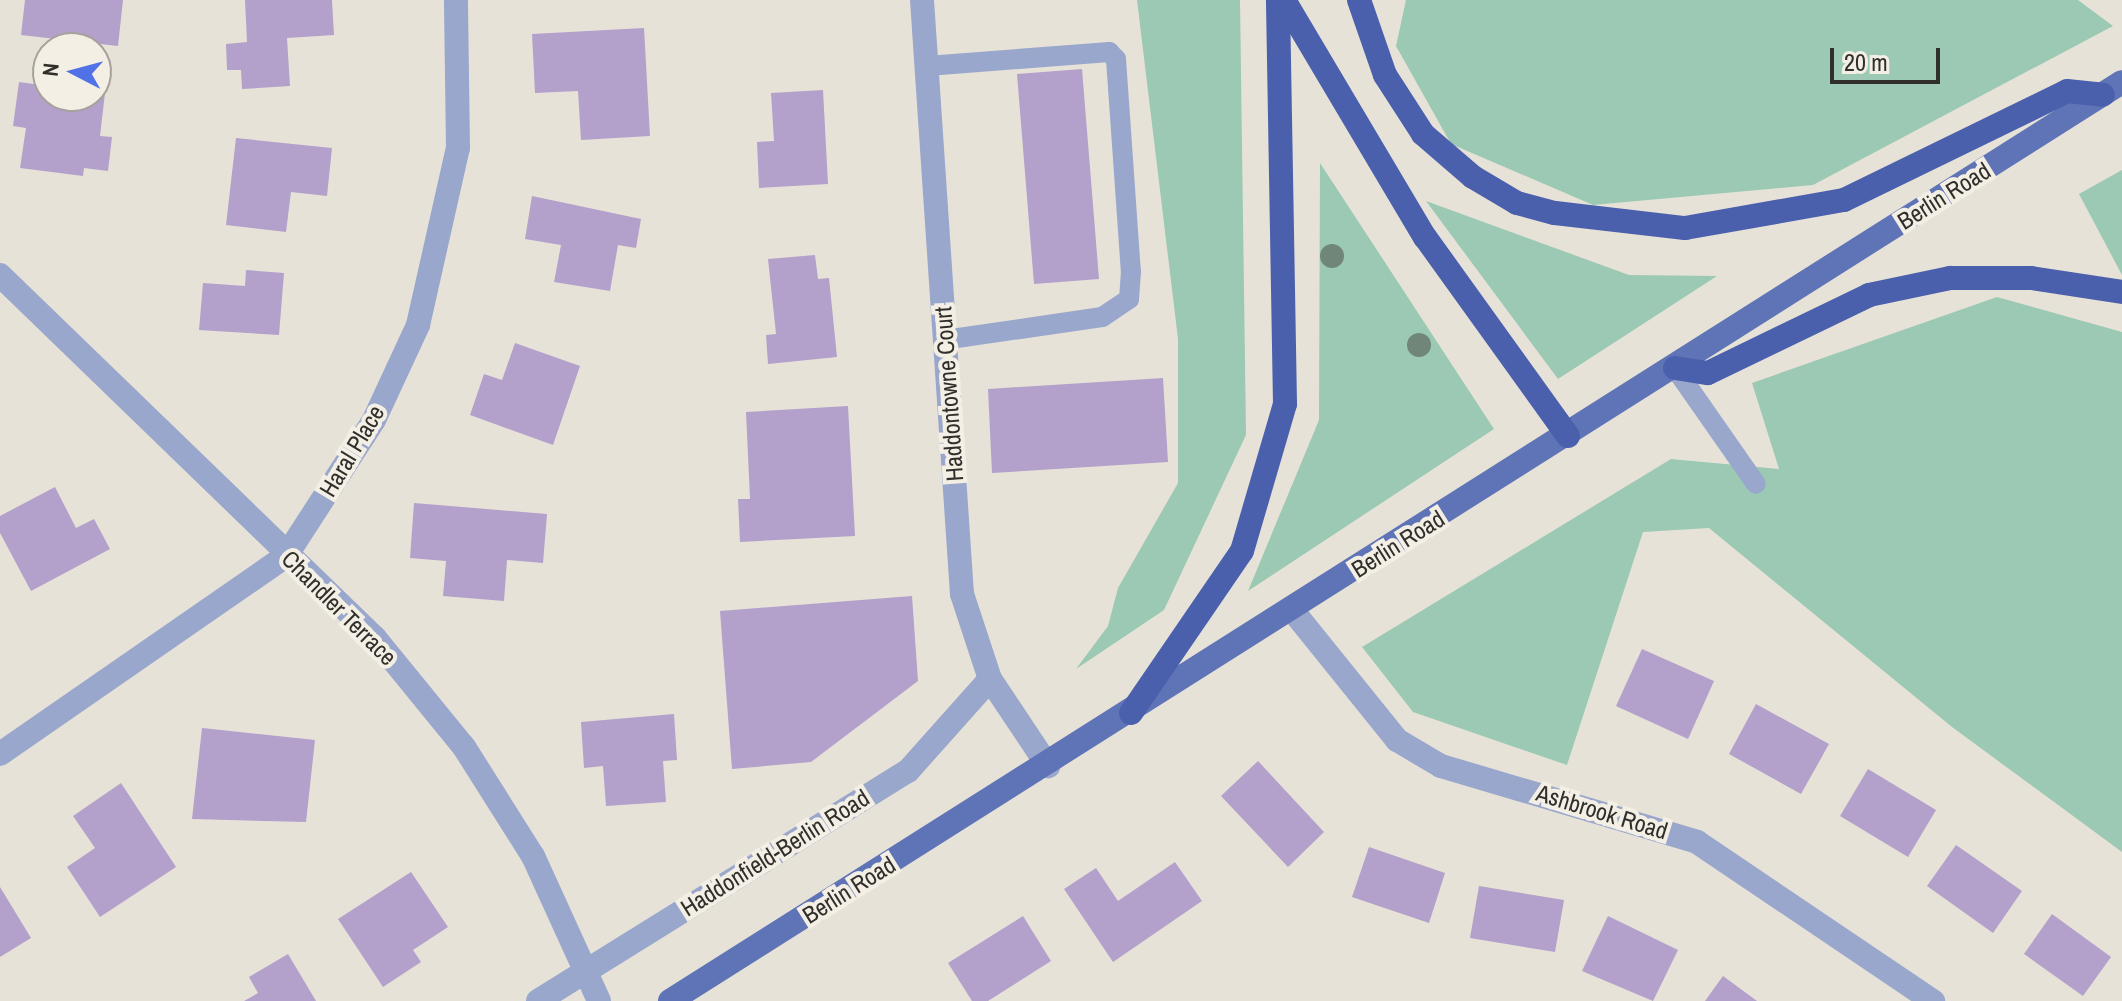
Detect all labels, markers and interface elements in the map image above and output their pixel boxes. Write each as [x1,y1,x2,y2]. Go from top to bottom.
north arrow [32,32,112,112]
scale bar [1834,32,1944,82]
text: 20 m [1844,46,1888,78]
text: N [35,62,66,78]
street label: Berlin Road [1892,156,1996,236]
street label: Haddontowne Court [929,306,969,482]
street label: Haral Place [313,400,391,502]
street label: Berlin Road [1346,504,1450,584]
street label: Chandler Terrace [275,544,403,672]
street label: Ashbrook Road [1533,778,1671,846]
street label: Haddonfield-Berlin Road [676,783,874,923]
street label: Berlin Road [797,850,901,930]

